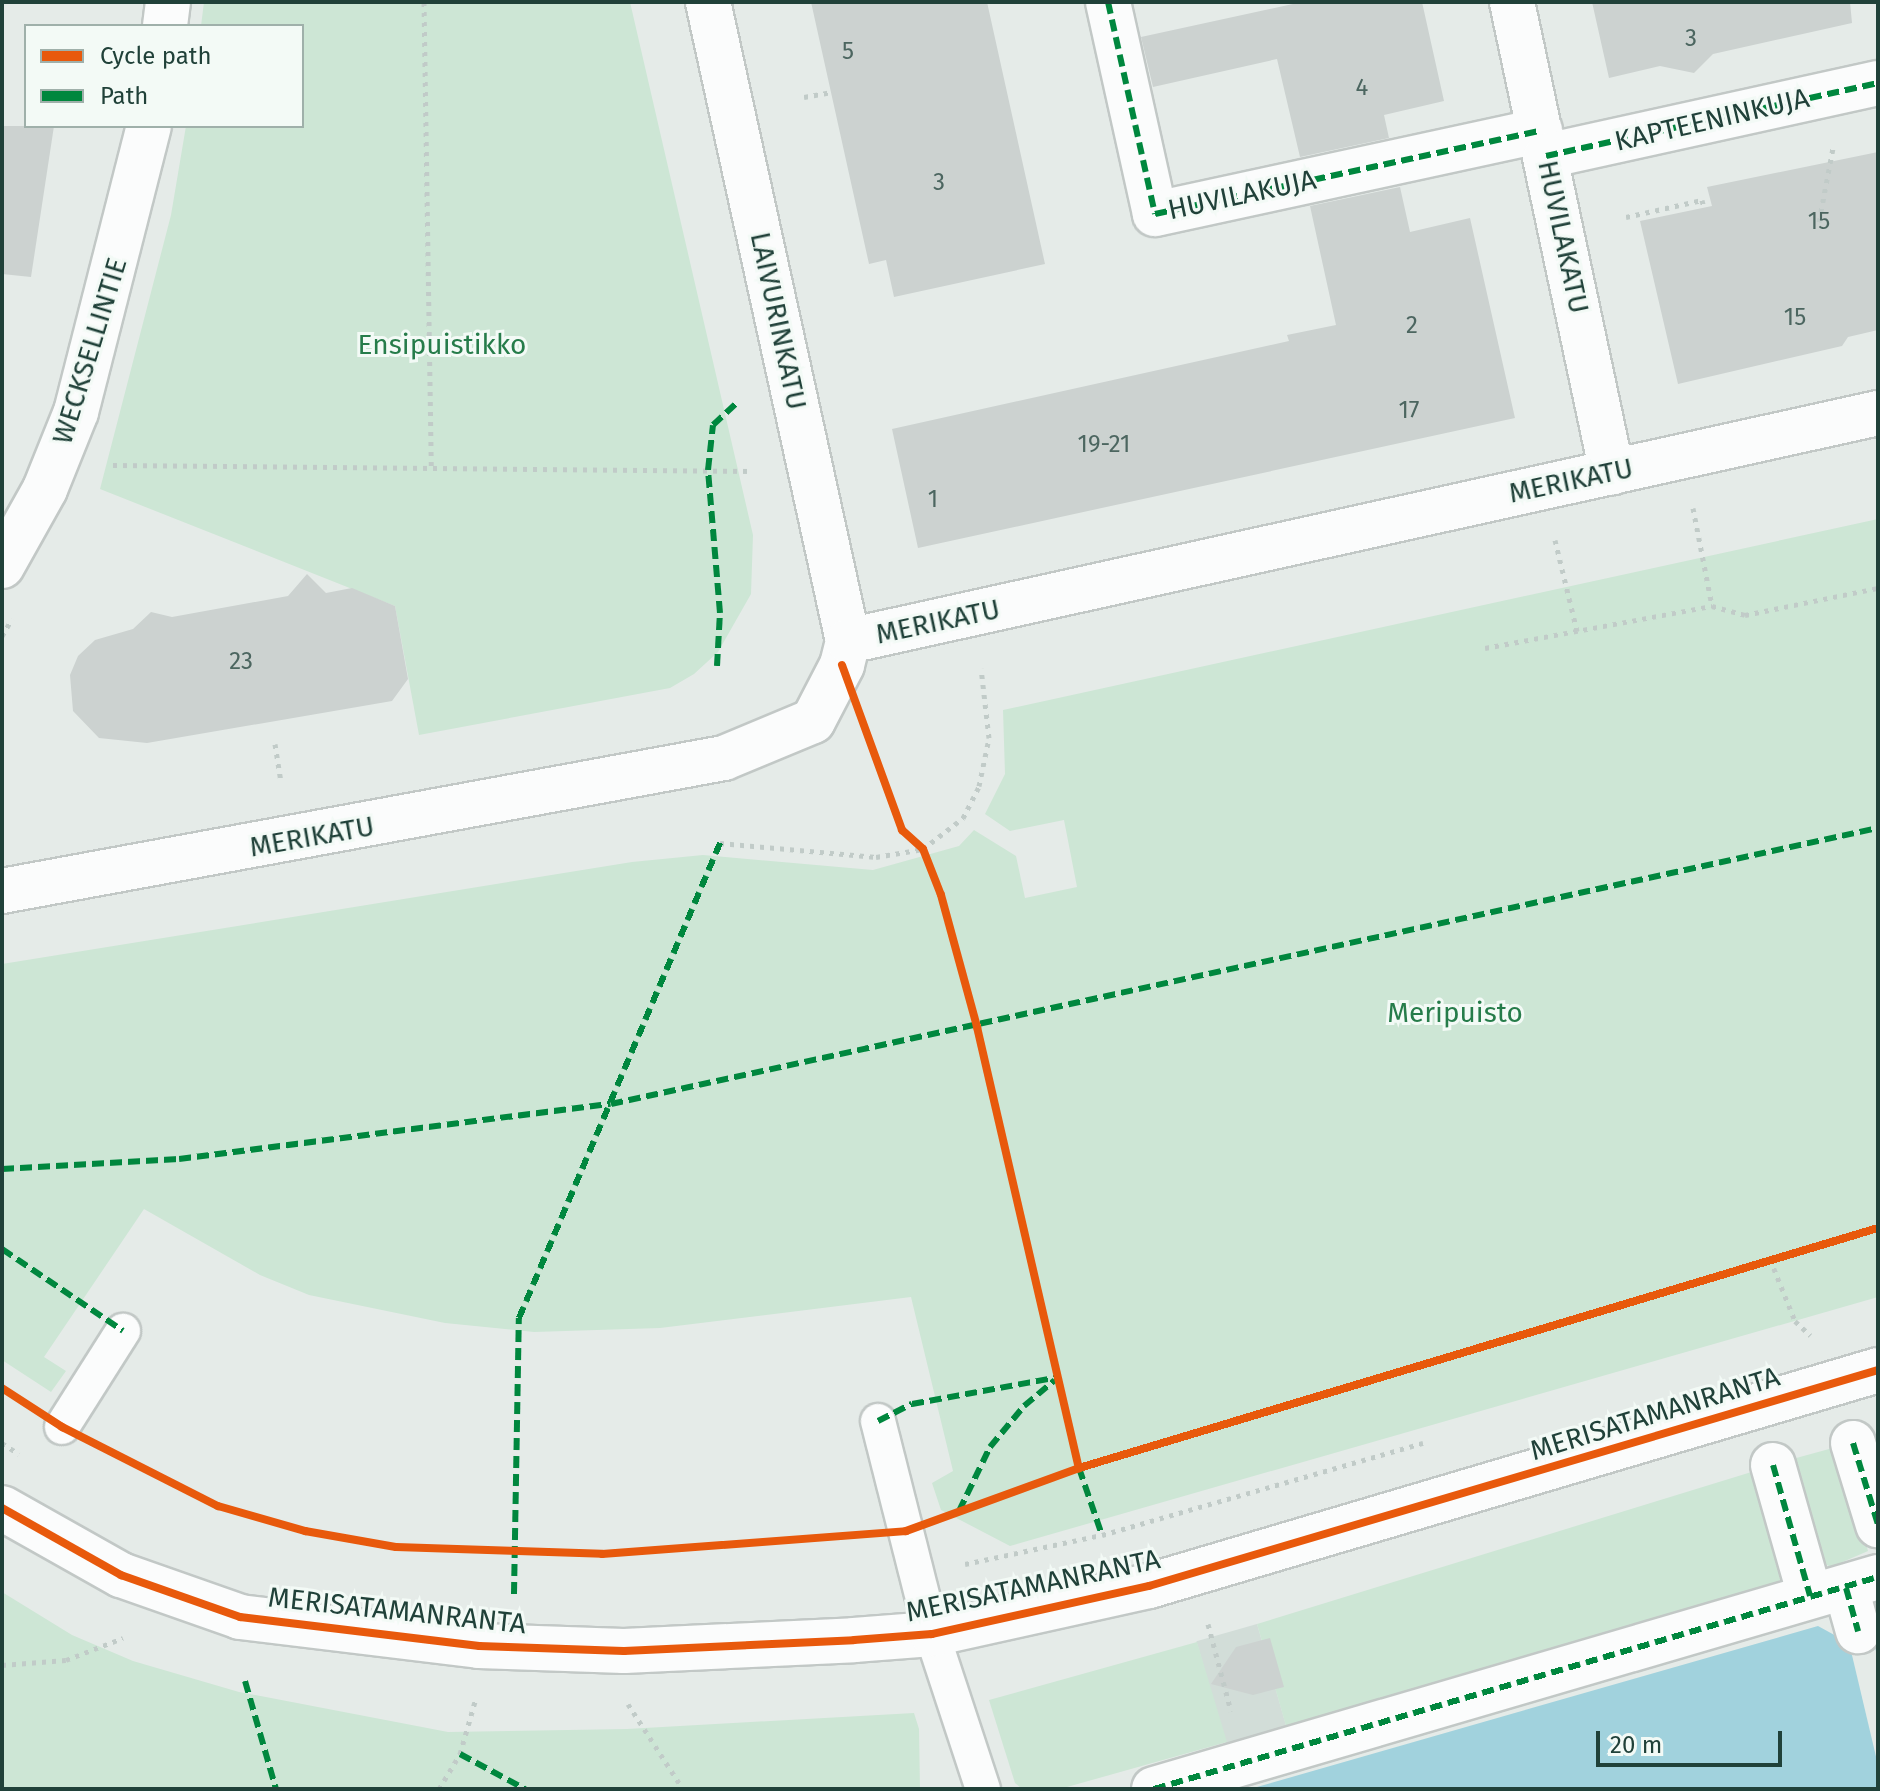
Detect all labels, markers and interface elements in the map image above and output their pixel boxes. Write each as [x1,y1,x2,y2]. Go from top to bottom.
legend [24,24,304,128]
house number: 3 [1685,25,1697,53]
house number: 5 [842,38,854,66]
text: Cycle path [100,42,212,70]
house number: 4 [1356,74,1368,102]
street label: KAPTEENINKUJA [1612,81,1812,159]
text: Path [100,82,148,110]
street label: HUVILAKATU [1530,157,1596,317]
street label: HUVILAKUJA [1165,163,1319,227]
house number: 3 [933,169,945,197]
house number: 15 [1808,208,1830,236]
street label: LAIVURINKATU [743,229,813,413]
street label: WECKSELLINTIE [46,254,134,448]
house number: 15 [1784,304,1806,332]
house number: 2 [1406,312,1418,340]
park label: Ensipuistikko [358,328,526,362]
house number: 17 [1398,397,1420,425]
house number: 19-21 [1078,431,1130,459]
street label: MERIKATU [1506,451,1636,511]
house number: 1 [928,486,938,514]
street label: MERIKATU [873,592,1003,652]
house number: 23 [229,648,253,676]
street label: MERIKATU [247,810,377,864]
park label: Meripuisto [1387,996,1523,1030]
street label: MERISATAMANRANTA [1526,1360,1784,1468]
street label: MERISATAMANRANTA [903,1543,1163,1629]
street label: MERISATAMANRANTA [266,1581,528,1641]
scale bar [1600,1715,1786,1765]
text: 20 m [1610,1731,1662,1759]

